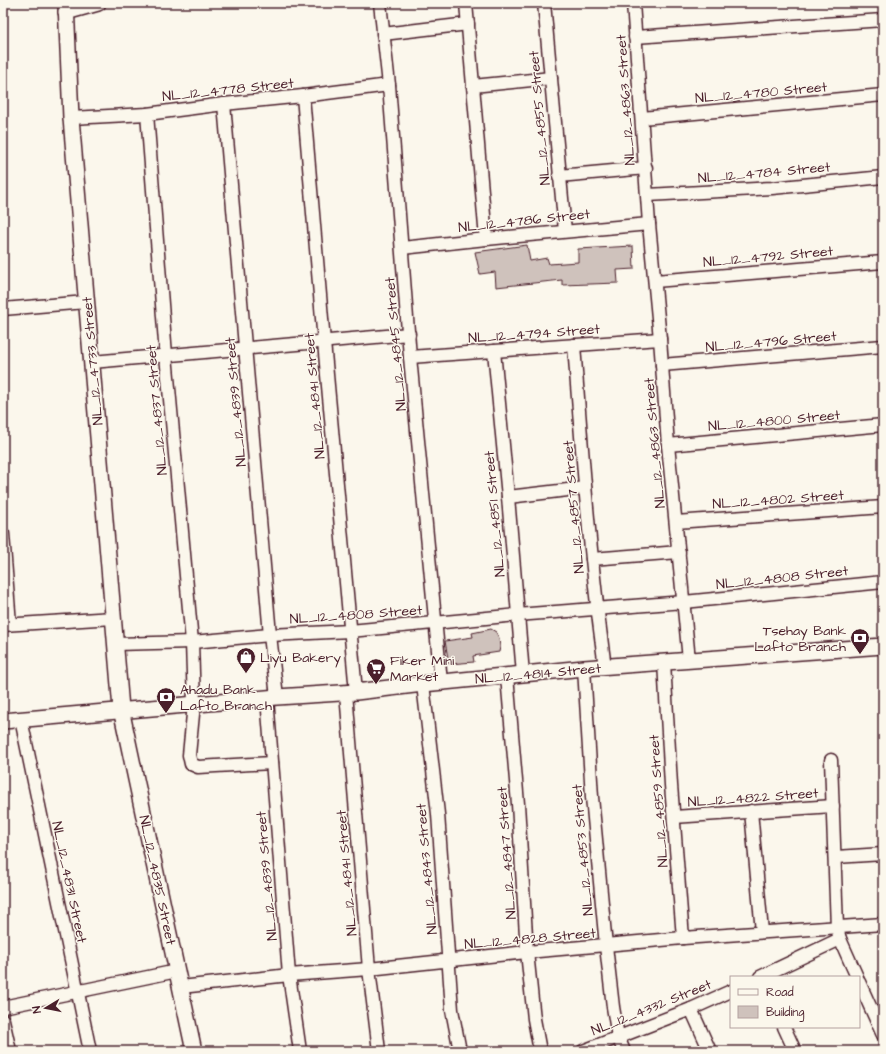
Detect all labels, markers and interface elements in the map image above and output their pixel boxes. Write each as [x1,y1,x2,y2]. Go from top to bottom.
street label: NL_12_4863 Street [611,34,641,166]
street label: NL_12_4855 Street [524,50,556,186]
street label: NL_12_4778 Street [161,73,295,107]
street label: NL_12_4780 Street [694,77,828,109]
street label: NL_12_4784 Street [697,157,832,189]
street label: NL_12_4786 Street [457,204,591,238]
street label: NL_12_4792 Street [702,241,834,273]
street label: NL_12_4845 Street [380,276,412,412]
street label: NL_12_4733 Street [77,296,109,426]
street label: NL_12_4794 Street [468,319,601,349]
street label: NL_12_4796 Street [705,326,838,358]
street label: NL_12_4841 Street [300,332,330,460]
street label: NL_12_4839 Street [220,336,252,468]
street label: NL_12_4837 Street [141,344,173,476]
street label: NL_12_4863 Street [639,377,671,509]
street label: NL_12_4800 Street [707,405,841,437]
street label: NL_12_4857 Street [558,439,590,574]
street label: NL_12_4851 Street [479,450,510,578]
street label: NL_12_4802 Street [712,485,845,515]
street label: NL_12_4808 Street [715,561,850,595]
street label: NL_12_4808 Street [289,600,423,630]
place label: Tsehay Bank Lafto Branch [754,621,846,657]
bank icon: Tsehay Bank Lafto Branch [849,627,871,655]
shop icon: Liyu Bakery [235,646,257,674]
place label: Liyu Bakery [260,648,341,668]
place label: Fiker Mini Market [390,651,454,687]
supermarket icon: Fiker Mini Market [365,657,387,685]
street label: NL_12_4814 Street [474,659,602,689]
place label: Ahadu Bank Lafto Branch [180,680,272,716]
bank icon: Ahadu Bank Lafto Branch [155,686,177,714]
street label: NL_12_4859 Street [644,734,674,868]
street label: NL_12_4853 Street [567,783,599,917]
street label: NL_12_4822 Street [687,783,819,813]
street label: NL_12_4847 Street [492,786,522,920]
street label: NL_12_4843 Street [411,802,443,935]
street label: NL_12_4841 Street [332,809,362,937]
street label: NL_12_4839 Street [251,810,283,942]
street label: NL_12_4835 Street [134,814,181,947]
street label: NL_12_4831 Street [46,820,92,945]
street label: NL_12_4828 Street [463,923,597,955]
street label: NL_12_4332 Street [588,975,715,1041]
legend [730,976,860,1028]
text: Road [766,984,794,1001]
north arrow [26,988,66,1028]
text: Building [766,1004,804,1022]
text: N [29,1005,45,1014]

